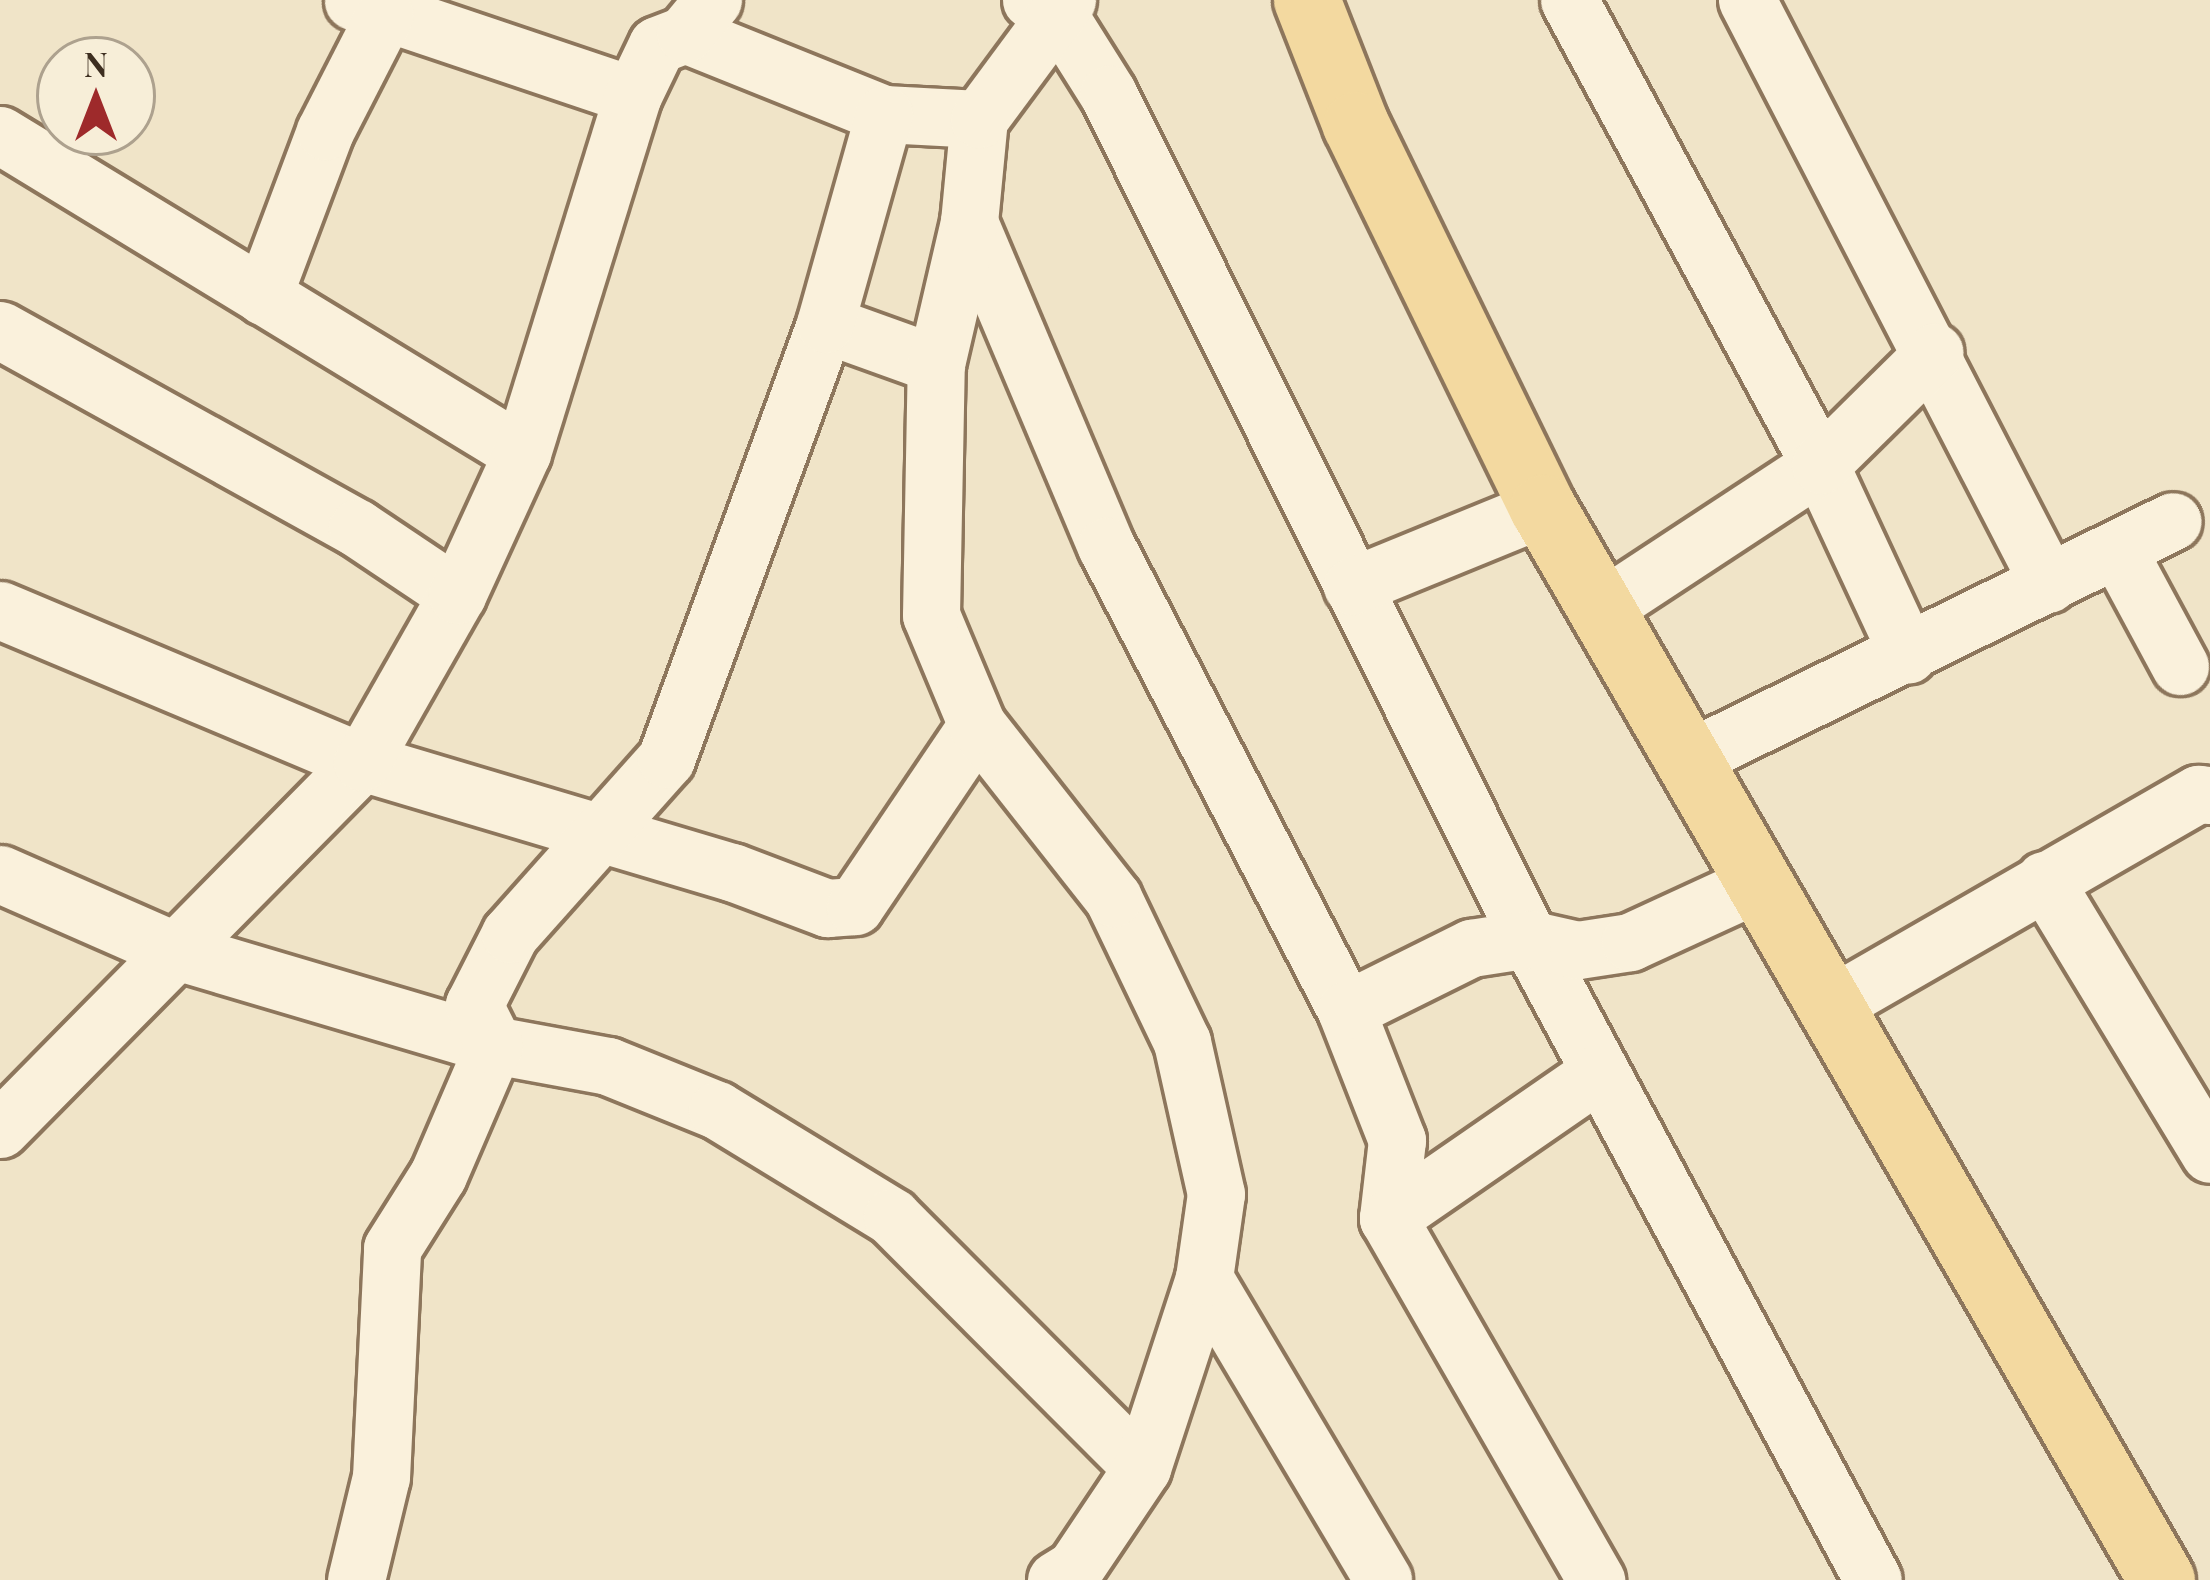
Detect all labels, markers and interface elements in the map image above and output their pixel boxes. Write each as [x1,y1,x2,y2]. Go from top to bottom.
north arrow [36,36,156,156]
text: N [84,41,108,85]

